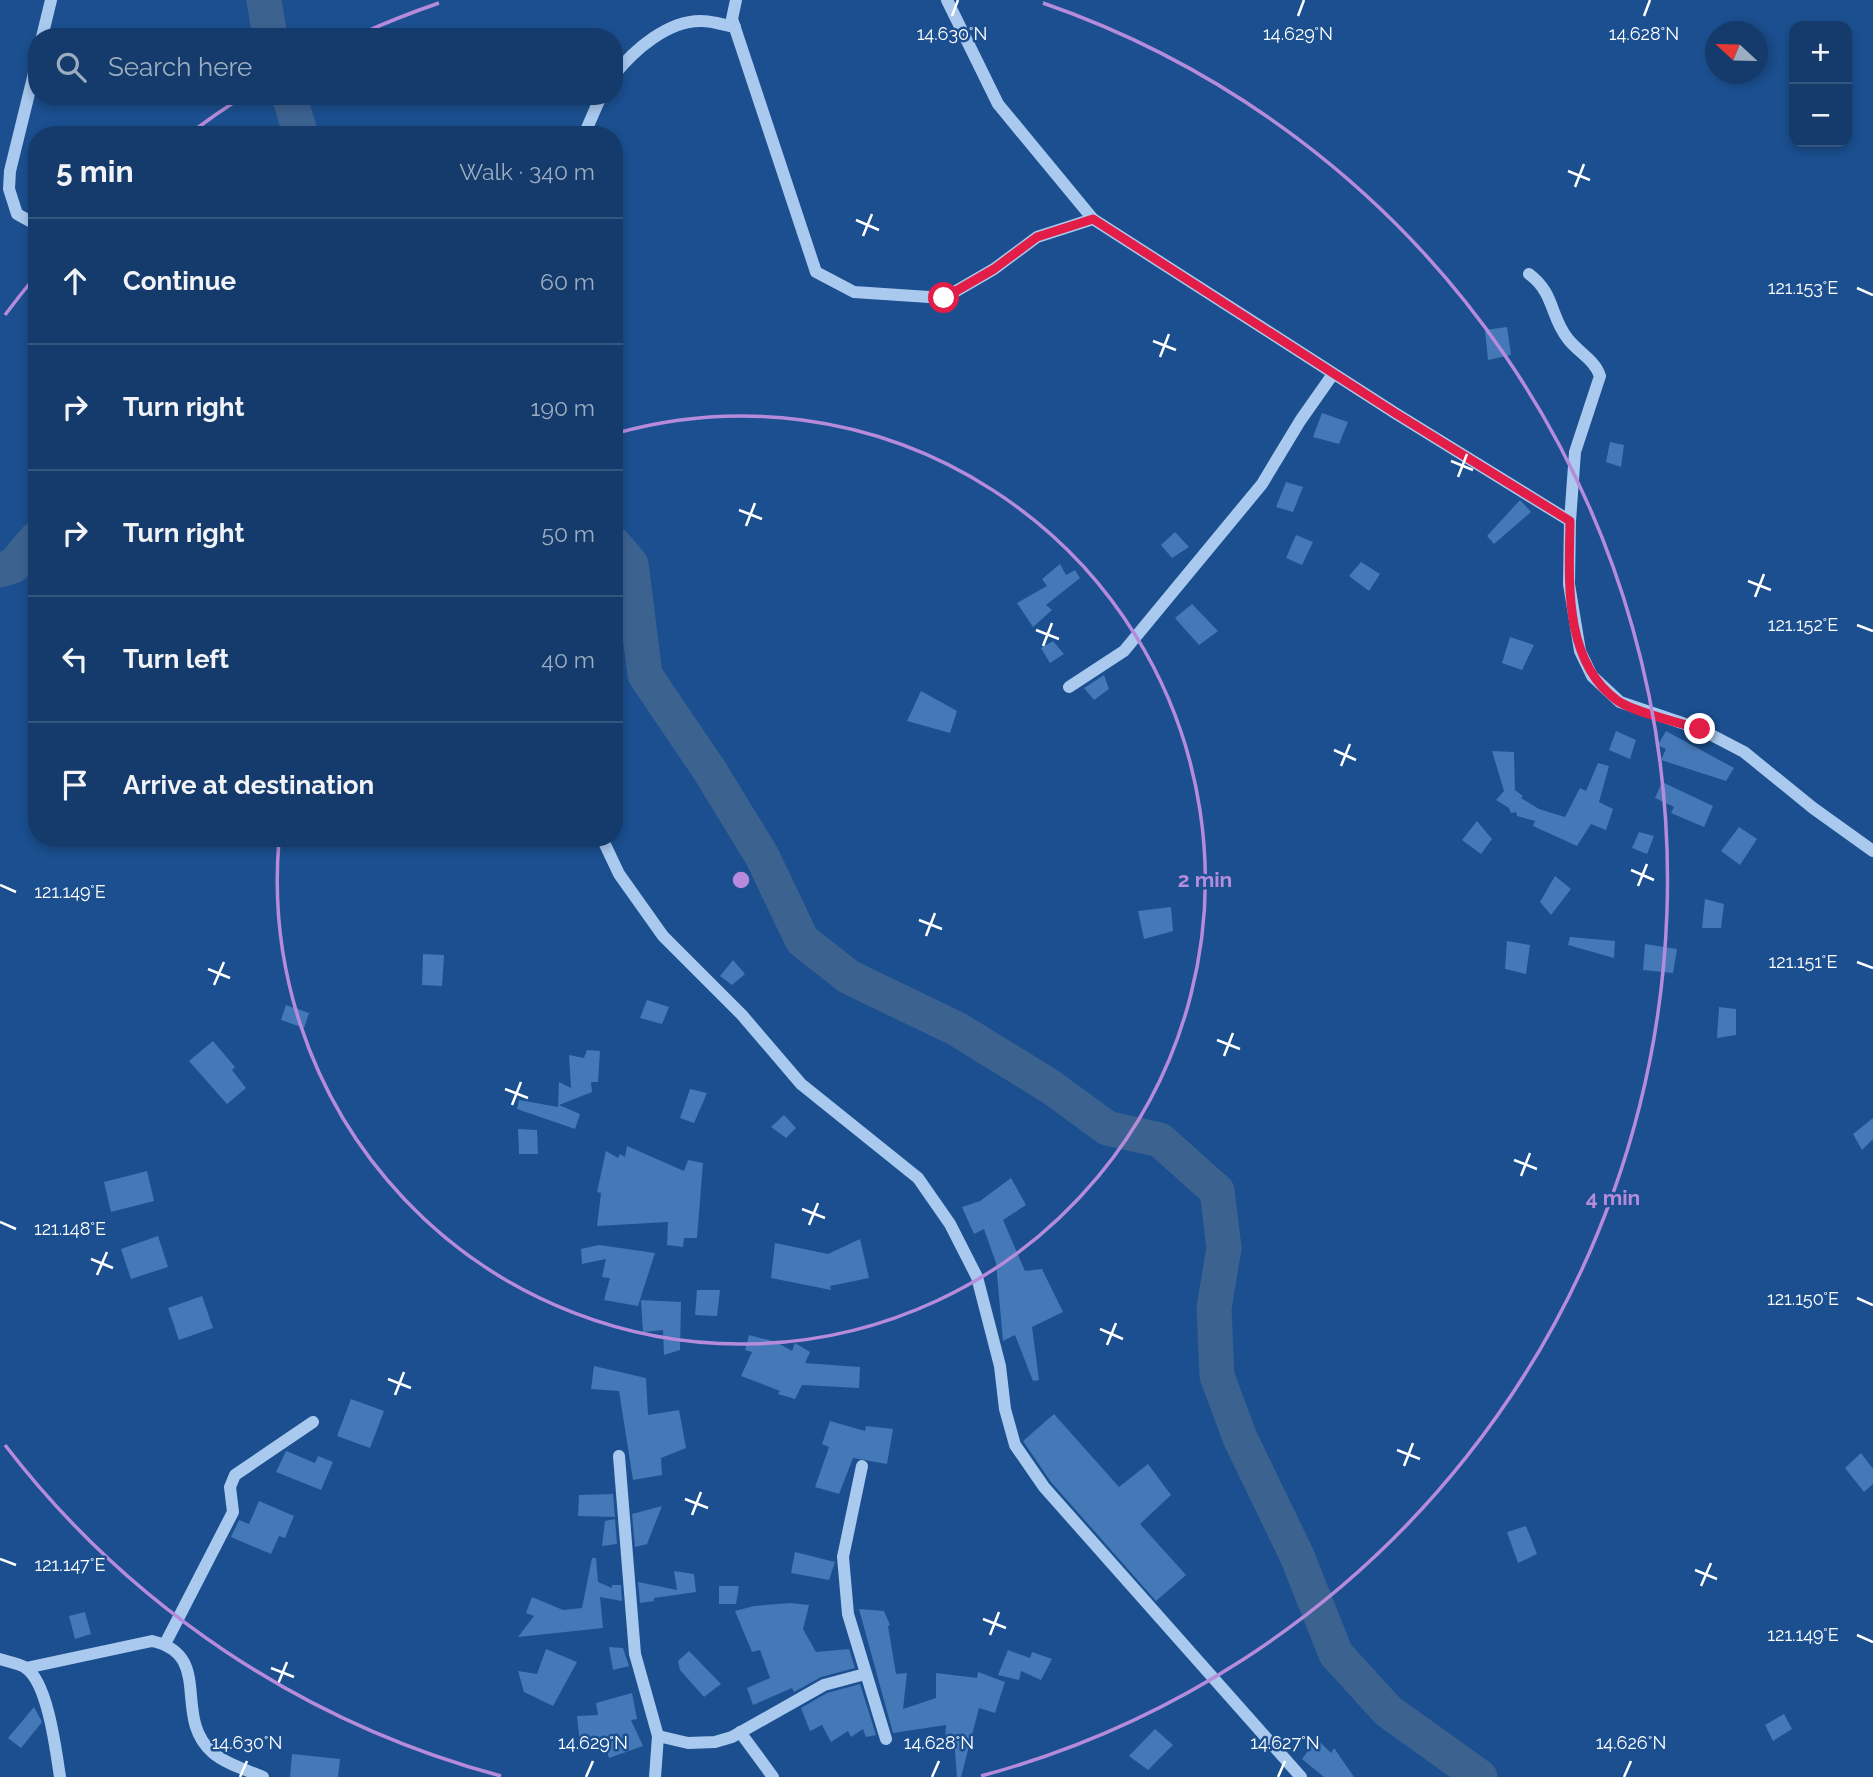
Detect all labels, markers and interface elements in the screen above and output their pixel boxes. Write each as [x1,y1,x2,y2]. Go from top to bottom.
north arrow [1705,21,1768,84]
map controls [1789,21,1852,147]
button: + [1789,21,1852,84]
text: 14.630°N [917,23,987,44]
text: 14.629°N [1263,23,1333,44]
text: 14.628°N [1609,23,1679,44]
search box [28,28,623,105]
icon: search [52,48,90,86]
text: Search here [108,52,252,82]
button: − [1789,84,1852,147]
text: 5 min [56,154,134,189]
text: Walk · 340 m [459,158,595,185]
icon: ahead [56,262,94,300]
text: Continue [123,266,236,296]
text: 60 m [540,268,595,295]
text: 121.153°E [1768,277,1838,298]
route start [928,282,959,313]
icon: right [56,388,94,426]
text: Turn right [123,392,244,422]
text: 190 m [531,394,595,421]
icon: right [56,514,94,552]
text: Turn right [123,518,244,548]
text: 50 m [541,520,595,547]
text: 121.152°E [1768,614,1838,635]
icon: left [56,640,94,678]
text: Turn left [123,644,229,674]
text: 40 m [541,646,595,673]
route end [1684,713,1715,744]
icon: arrive [56,766,94,804]
text: Arrive at destination [123,770,374,800]
text: 2 min [1178,867,1232,892]
centre of rings [729,868,753,892]
text: 121.149°E [34,881,106,902]
text: 121.151°E [1769,951,1837,972]
text: 4 min [1586,1185,1640,1210]
text: 121.148°E [34,1218,106,1239]
text: 121.150°E [1767,1288,1839,1309]
text: 121.147°E [34,1554,106,1575]
text: 121.149°E [1767,1624,1839,1645]
text: 14.630°N [212,1732,282,1753]
text: 14.629°N [558,1732,628,1753]
text: 14.628°N [904,1732,974,1753]
text: 14.627°N [1250,1732,1320,1753]
text: 14.626°N [1596,1732,1666,1753]

